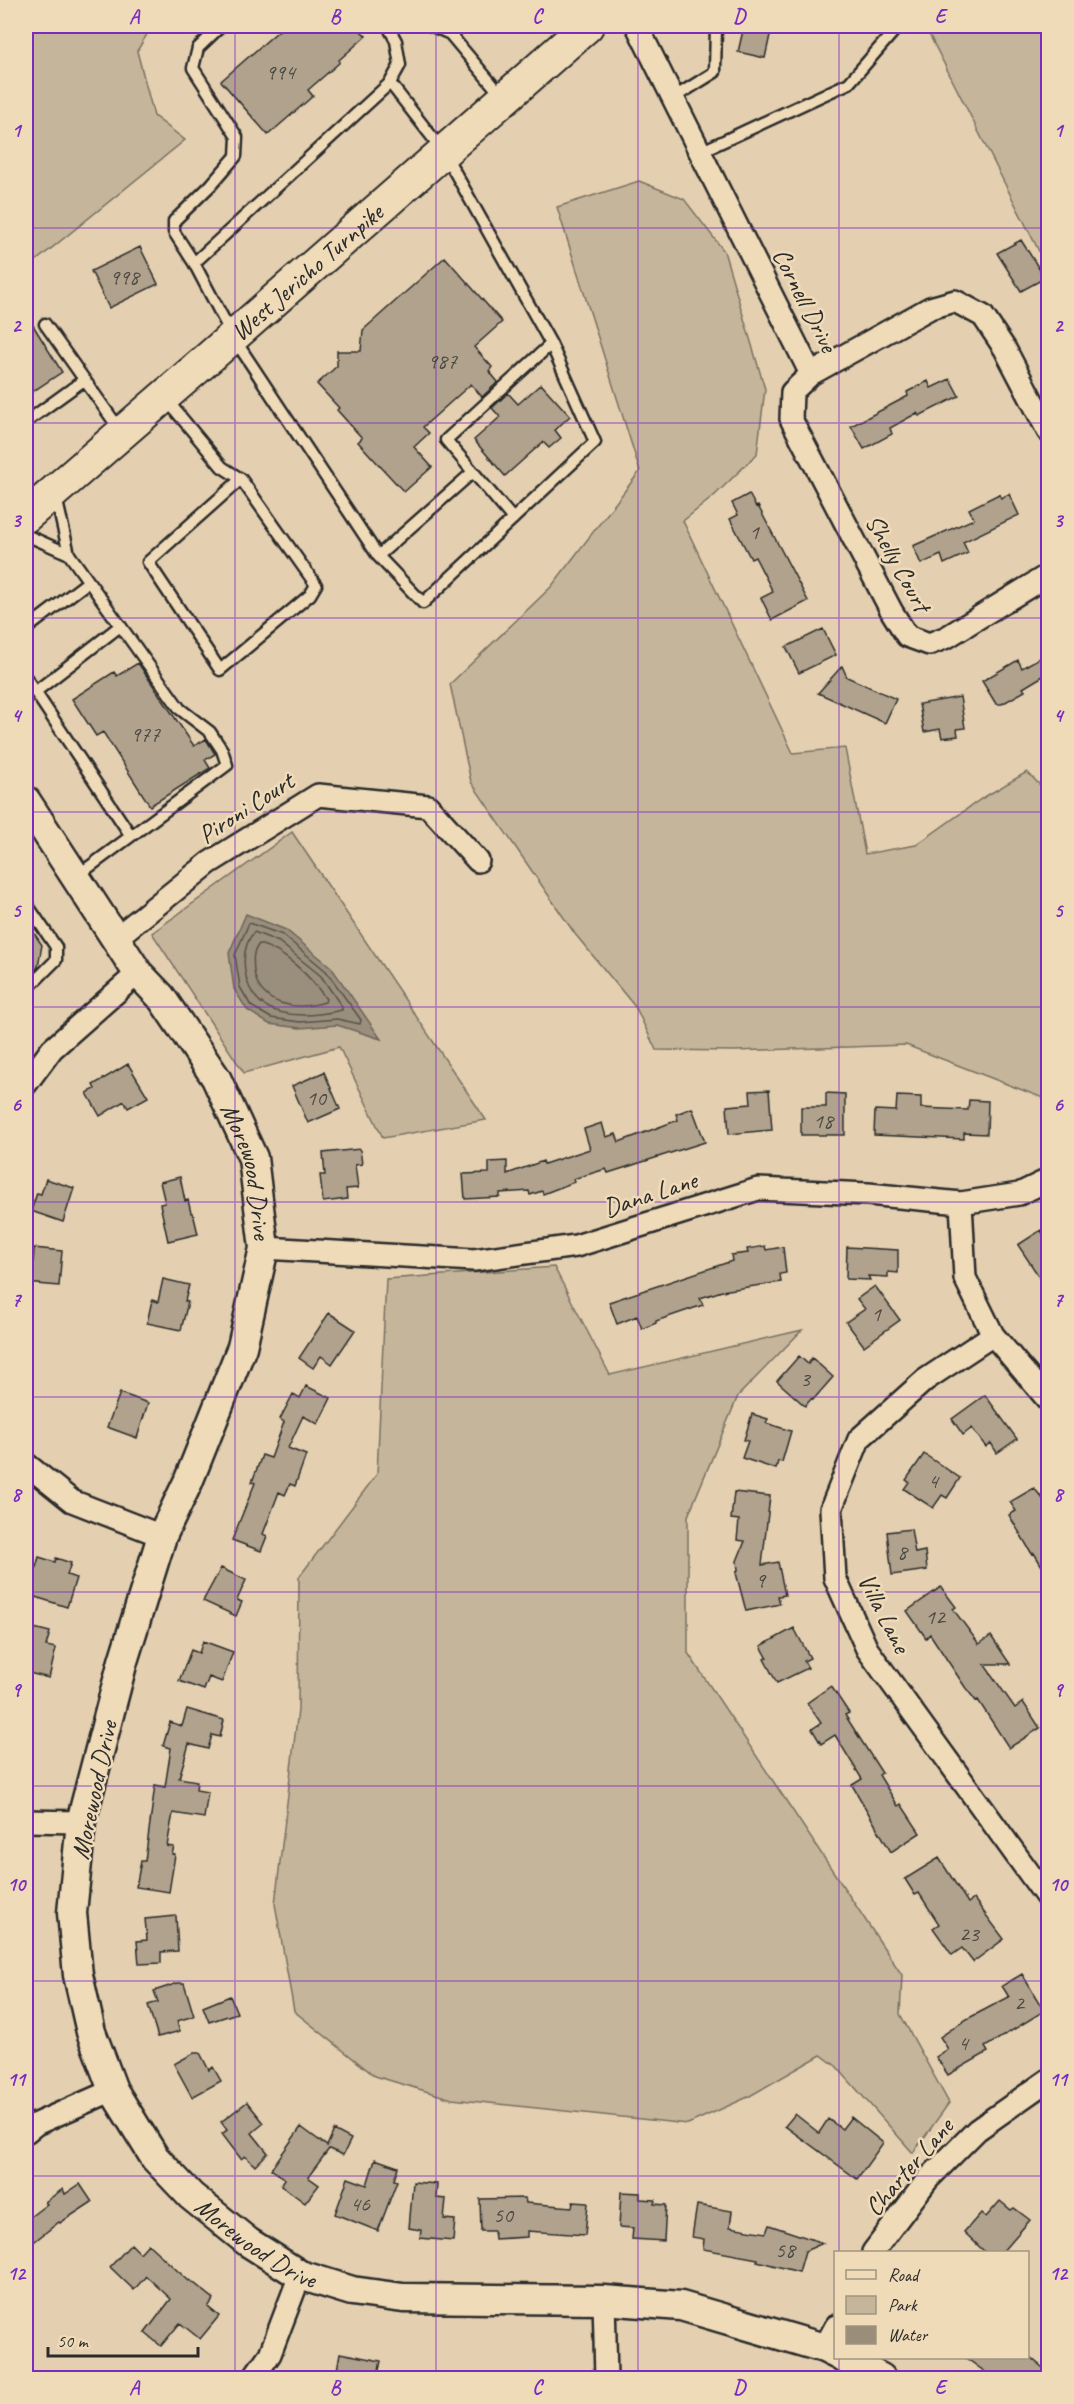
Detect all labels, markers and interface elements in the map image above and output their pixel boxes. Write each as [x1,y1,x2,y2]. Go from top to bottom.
text: A [129,4,141,29]
text: B [330,4,342,29]
text: C [532,4,544,29]
text: D [733,4,747,29]
text: E [935,4,949,29]
house number: 994 [265,58,297,86]
text: 1 [12,118,23,143]
text: 1 [1054,118,1065,143]
street label: West Jericho Turnpike [224,195,392,348]
street label: Cornell Drive [765,242,846,360]
house number: 998 [109,263,141,291]
text: 2 [12,313,23,338]
text: 2 [1054,313,1065,338]
house number: 987 [427,347,458,375]
text: 3 [12,508,23,533]
street label: Shelly Court [858,508,940,621]
text: 3 [1054,508,1065,533]
house number: 1 [749,518,760,546]
text: 4 [12,703,24,728]
text: 4 [1054,703,1066,728]
house number: 977 [130,720,161,748]
street label: Pironi Court [192,764,302,851]
text: 5 [12,898,23,923]
text: 5 [1054,898,1065,923]
house number: 10 [306,1084,328,1112]
text: 6 [11,1092,22,1117]
text: 6 [1053,1092,1064,1117]
street label: Morewood Drive [213,1098,279,1243]
house number: 18 [813,1107,835,1135]
street label: Dana Lane [599,1163,704,1225]
text: 7 [12,1287,23,1312]
text: 7 [1054,1287,1065,1312]
house number: 1 [871,1300,882,1328]
house number: 3 [800,1365,812,1393]
house number: 4 [928,1467,940,1495]
text: 8 [12,1482,24,1507]
text: 8 [1054,1482,1066,1507]
house number: 8 [897,1538,909,1566]
house number: 9 [755,1566,767,1594]
street label: Villa Lane [850,1568,919,1661]
house number: 12 [925,1603,947,1631]
text: 9 [12,1677,23,1702]
text: 9 [1054,1677,1065,1702]
street label: Morewood Drive [63,1716,125,1862]
text: 10 [7,1872,27,1897]
text: 10 [1049,1872,1069,1897]
house number: 23 [959,1920,981,1948]
house number: 2 [1014,1989,1026,2017]
house number: 4 [958,2029,970,2057]
text: 11 [7,2067,27,2092]
text: 11 [1049,2067,1069,2092]
street label: Charter Lane [857,2109,962,2223]
street label: Morewood Drive [188,2189,321,2296]
house number: 46 [350,2190,371,2218]
house number: 50 [493,2201,515,2229]
house number: 58 [775,2236,797,2264]
legend [834,2251,1029,2359]
text: 12 [7,2261,27,2286]
text: 12 [1049,2261,1069,2286]
text: Road [888,2264,921,2286]
text: Park [888,2294,918,2316]
scale bar [48,2320,198,2358]
text: Water [888,2324,929,2346]
text: 50 m [57,2330,90,2352]
text: A [129,2375,141,2400]
text: B [330,2375,342,2400]
text: C [532,2375,544,2400]
text: D [733,2375,747,2400]
text: E [935,2375,949,2400]

